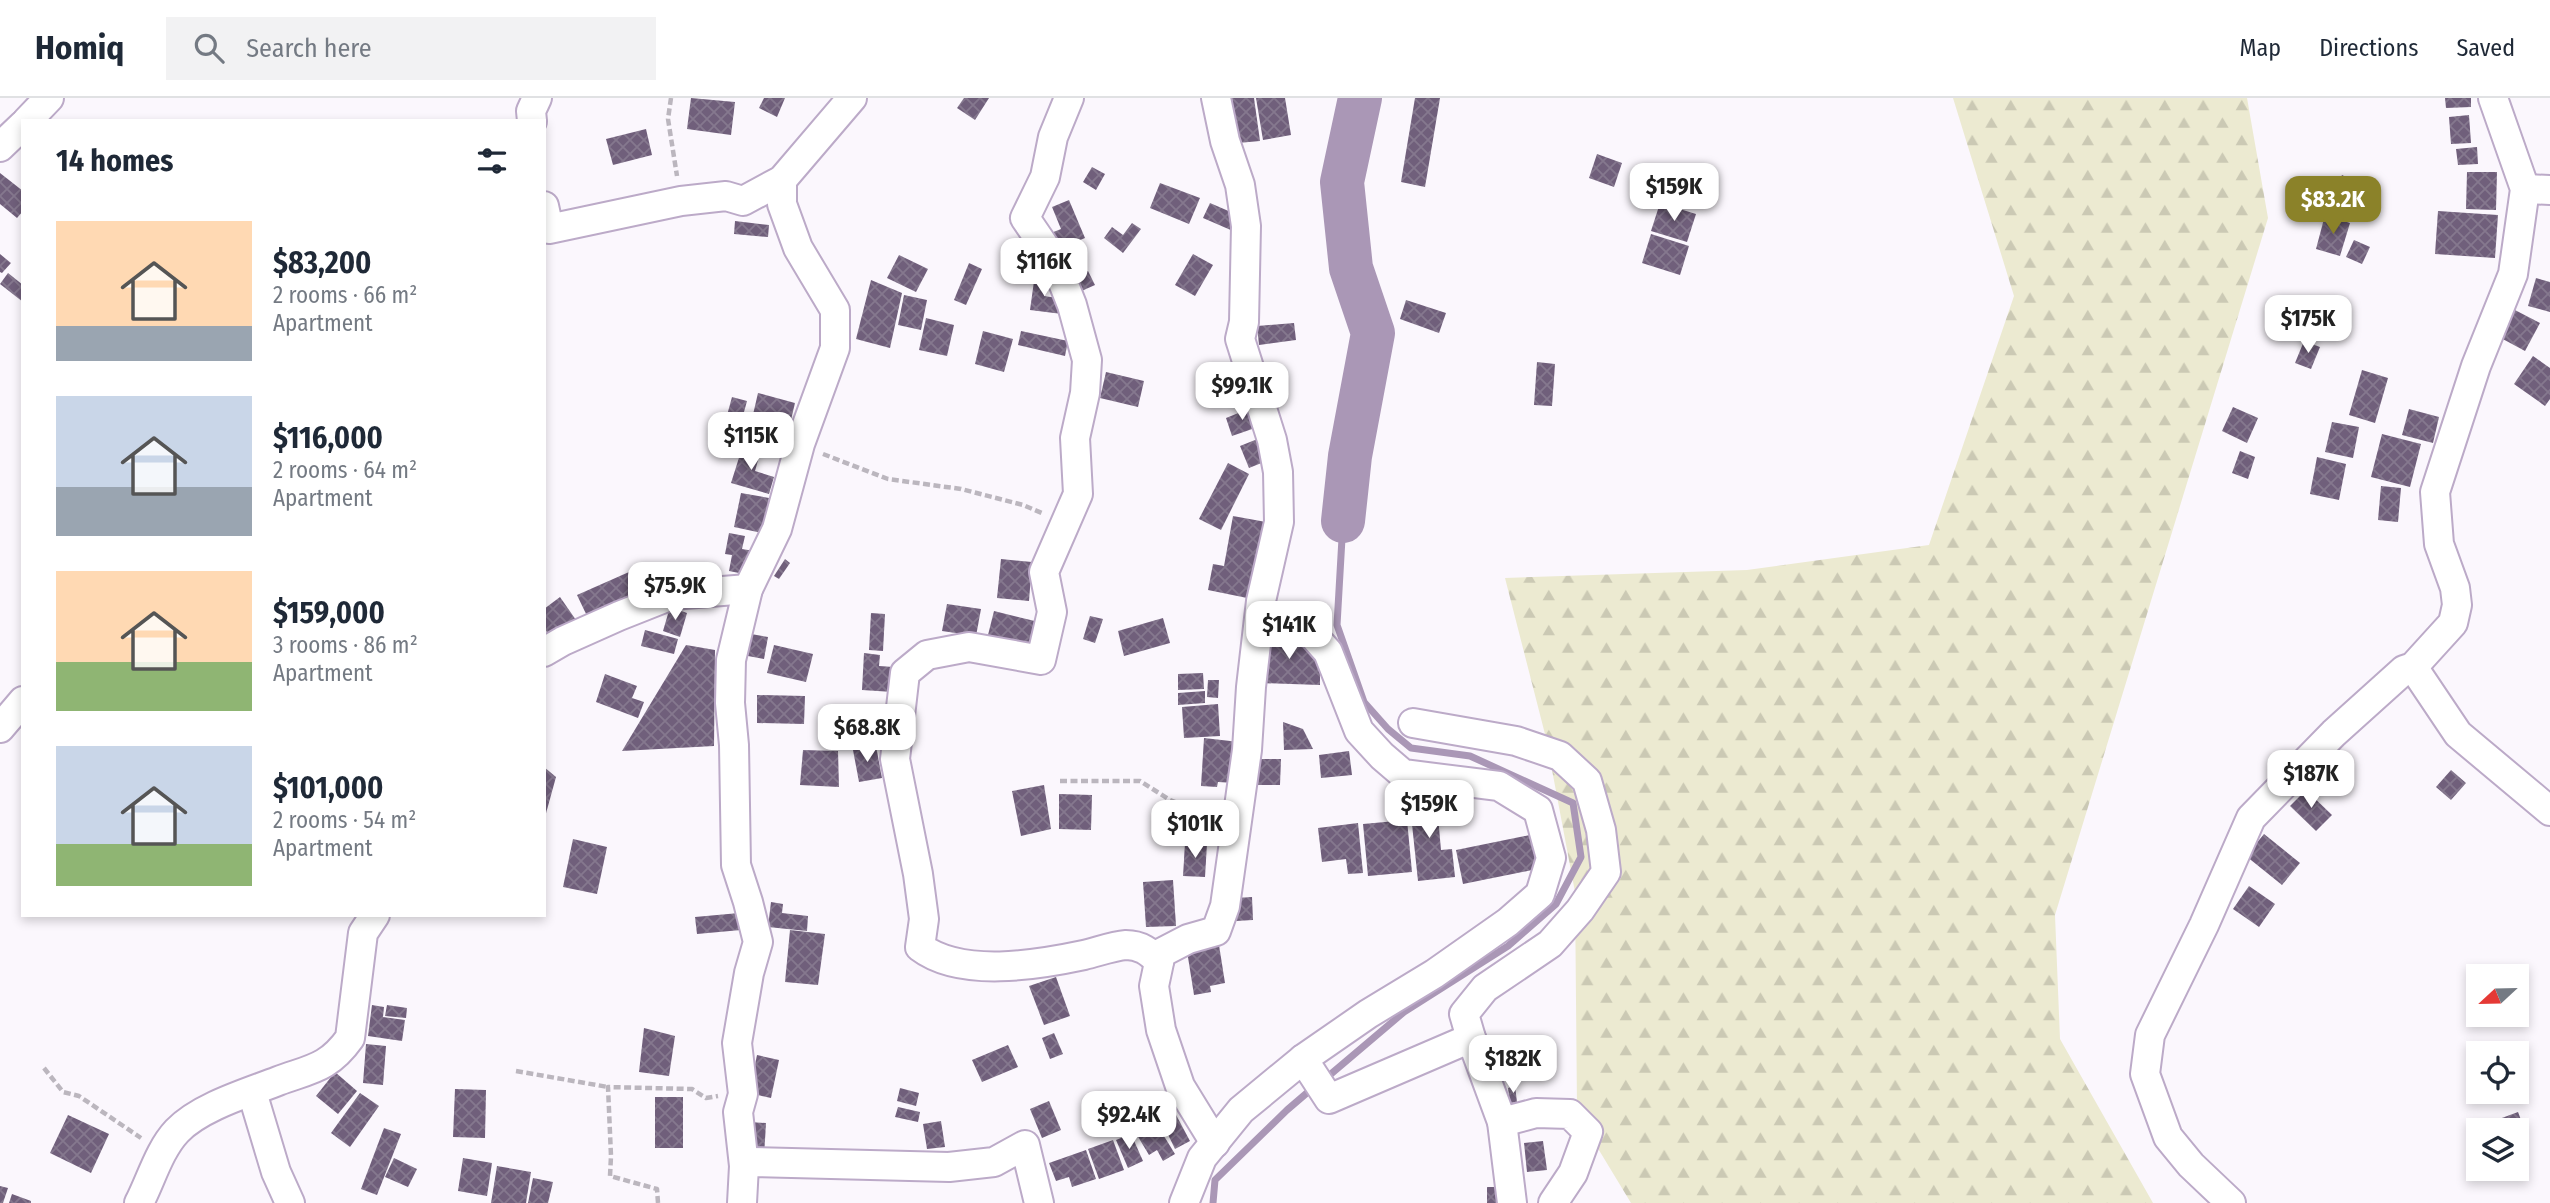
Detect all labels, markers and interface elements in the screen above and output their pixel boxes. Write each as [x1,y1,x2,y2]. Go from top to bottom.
search box [166,17,656,80]
text: Homiq [35,28,124,68]
icon: search [190,29,228,67]
text: Search here [246,33,371,64]
text: Map [2240,34,2281,62]
text: Directions [2319,34,2418,62]
text: Saved [2456,34,2515,62]
icon: filters [473,142,511,180]
text: 14 homes [56,143,173,179]
pin: $159K [1625,164,1723,223]
text: $159K [1646,172,1702,200]
pin: $83.2K [2276,176,2390,236]
text: $83.2K [2301,185,2365,213]
pin: $116K [995,238,1093,298]
text: $83,200 [273,245,371,281]
text: $116K [1016,247,1072,275]
icon: home [112,249,196,333]
text: 2 rooms · 66 m² [273,281,417,309]
pin: $175K [2259,296,2357,355]
text: $175K [2281,304,2335,332]
text: Apartment [273,309,373,337]
pin: $99.1K [1185,362,1299,422]
text: $99.1K [1212,371,1272,399]
pin: $115K [702,412,800,472]
text: $116,000 [273,420,383,456]
text: $115K [724,421,778,449]
icon: home [112,424,196,508]
text: 2 rooms · 64 m² [273,456,417,484]
text: Apartment [273,484,373,512]
pin: $75.9K [618,562,732,622]
text: $75.9K [644,571,706,599]
text: $159,000 [273,595,385,631]
icon: home [112,599,196,683]
pin: $141K [1240,602,1338,661]
text: $141K [1262,610,1316,638]
text: 3 rooms · 86 m² [273,631,418,659]
text: Apartment [273,659,373,687]
pin: $68.8K [810,704,924,764]
text: $68.8K [834,713,900,741]
pin: $187K [2262,750,2360,810]
text: $187K [2283,759,2339,787]
text: $101,000 [273,770,383,806]
icon: home [112,774,196,858]
pin: $159K [1380,780,1478,840]
text: $159K [1401,789,1457,817]
pin: $101K [1146,800,1244,860]
text: 2 rooms · 54 m² [273,806,416,834]
text: $101K [1167,809,1223,837]
text: Apartment [273,834,373,862]
north arrow [2466,964,2529,1027]
map controls [2466,964,2529,1181]
pin: $182K [1464,1035,1562,1095]
button: locate [2466,1041,2529,1104]
text: $182K [1485,1044,1541,1072]
pin: $92.4K [1072,1091,1186,1151]
text: $92.4K [1097,1100,1161,1128]
button: layers [2466,1118,2529,1181]

